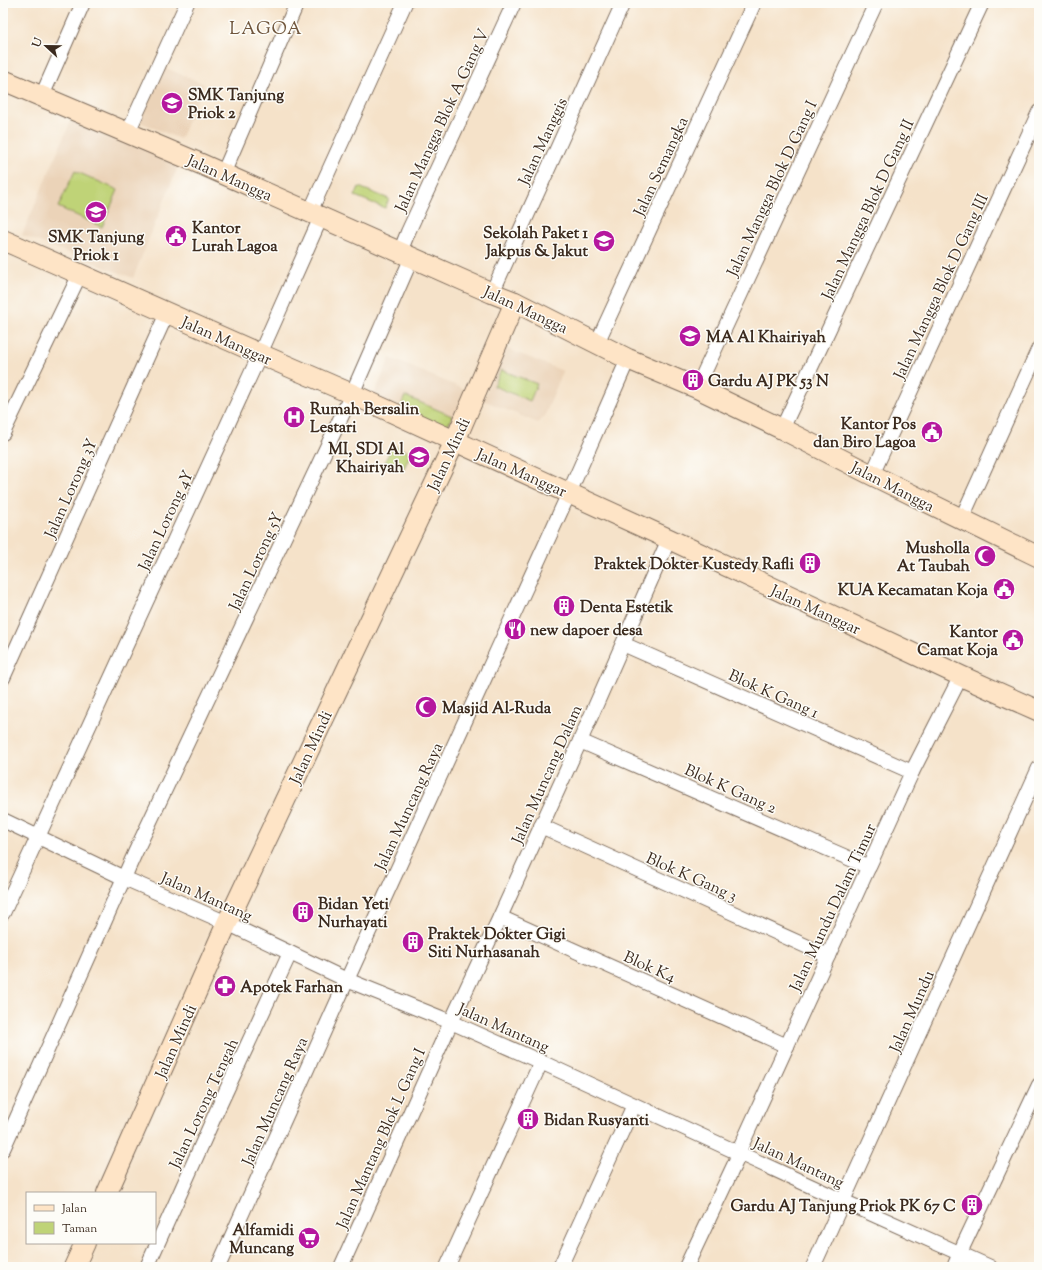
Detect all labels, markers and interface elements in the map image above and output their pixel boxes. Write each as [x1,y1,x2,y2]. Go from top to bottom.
district label: LAGOA [229,17,303,43]
north arrow [26,26,66,66]
street label: Jalan Mangga Blok A Gang V [390,26,496,217]
text: U [28,35,47,51]
place label: SMK Tanjung Priok 2 [188,85,284,126]
school or university icon: SMK Tanjung Priok 2 [159,90,185,116]
street label: Jalan Manggis [513,94,575,191]
street label: Jalan Mangga Blok D Gang I [722,97,824,282]
street label: Jalan Semangka [629,113,696,222]
street label: Jalan Mangga Blok D Gang II [817,116,921,305]
street label: Jalan Mangga [182,150,276,209]
street label: Jalan Mangga Blok D Gang III [889,191,995,385]
school or university icon: SMK Tanjung Priok 1 [83,199,109,225]
place label: Kantor Lurah Lagoa [192,218,278,259]
public building icon: Kantor Lurah Lagoa [163,223,189,249]
place label: Sekolah Paket 1 Jakpus & Jakut [483,223,589,264]
place label: SMK Tanjung Priok 1 [48,227,144,268]
school or university icon: Sekolah Paket 1 Jakpus & Jakut [591,228,617,254]
street label: Jalan Mangga [478,281,572,341]
street label: Jalan Manggar [176,312,275,372]
school or university icon: MA Al Khairiyah [677,323,703,349]
place label: MA Al Khairiyah [706,327,827,350]
building icon: Gardu AJ PK 53 N [680,367,706,393]
place label: Gardu AJ PK 53 N [708,371,829,394]
place label: Rumah Bersalin Lestari [310,399,420,440]
hospital icon: Rumah Bersalin Lestari [281,404,307,430]
street label: Jalan Mindi [423,414,478,497]
place label: Kantor Pos dan Biro Lagoa [813,414,917,455]
public building icon: Kantor Pos dan Biro Lagoa [919,419,945,445]
street label: Jalan Lorong 3Y [40,435,105,543]
place label: MI, SDI Al Khairiyah [328,439,405,480]
school or university icon: MI, SDI Al Khairiyah [406,444,432,470]
street label: Jalan Manggar [471,444,570,504]
street label: Jalan Mangga [845,457,938,519]
street label: Jalan Lorong 4Y [134,467,201,576]
street label: Jalan Lorong 5Y [224,509,290,616]
place label: Musholla At Taubah [897,538,971,579]
mosque icon: Musholla At Taubah [972,543,998,569]
building icon: Praktek Dokter Kustedy Rafli [797,550,823,576]
place label: Praktek Dokter Kustedy Rafli [594,554,794,577]
public building icon: KUA Kecamatan Koja [991,576,1017,602]
street label: Jalan Manggar [765,580,864,642]
place label: KUA Kecamatan Koja [838,580,989,603]
building icon: Denta Estetik [551,593,577,619]
place label: Denta Estetik [580,597,673,620]
restaurant icon: new dapoer desa [502,616,528,642]
place label: new dapoer desa [530,620,643,643]
place label: Kantor Camat Koja [917,622,999,663]
public building icon: Kantor Camat Koja [1000,627,1026,653]
street label: Blok K Gang 1 [724,665,822,726]
mosque icon: Masjid Al-Ruda [413,694,439,720]
place label: Masjid Al-Ruda [442,698,552,721]
street label: Jalan Muncang Dalam [507,702,589,849]
street label: Jalan Mindi [285,707,340,790]
street label: Jalan Muncang Raya [370,739,450,876]
street label: Blok K Gang 2 [680,760,780,821]
street label: Jalan Mundu Dalam Timur [785,820,883,997]
street label: Blok K Gang 3 [642,848,740,909]
street label: Jalan Mantang [156,867,256,929]
place label: Bidan Yeti Nurhayati [318,894,389,935]
building icon: Bidan Yeti Nurhayati [290,899,316,925]
place label: Praktek Dokter Gigi Siti Nurhasanah [428,924,566,965]
building icon: Praktek Dokter Gigi Siti Nurhasanah [400,929,426,955]
street label: Blok K4 [619,947,679,990]
street label: Jalan Mundu [885,967,942,1058]
pharmacy icon: Apotek Farhan [212,973,238,999]
place label: Apotek Farhan [240,977,344,1000]
street label: Jalan Mantang [453,998,553,1060]
street label: Jalan Mindi [150,1001,204,1084]
street label: Jalan Muncang Raya [237,1033,315,1171]
street label: Jalan Lorong Tengah [165,1035,246,1174]
street label: Jalan Mantang Blok L Gang I [332,1045,433,1234]
building icon: Bidan Rusyanti [515,1106,541,1132]
place label: Bidan Rusyanti [544,1110,649,1133]
street label: Jalan Mantang [748,1133,847,1195]
legend [26,1192,156,1244]
building icon: Gardu AJ Tanjung Priok PK 67 C [959,1192,985,1218]
place label: Gardu AJ Tanjung Priok PK 67 C [731,1196,956,1219]
text: Jalan [61,1200,87,1218]
text: Taman [62,1220,97,1238]
place label: Alfamidi Muncang [229,1220,294,1261]
supermarket icon: Alfamidi Muncang [296,1225,322,1251]

